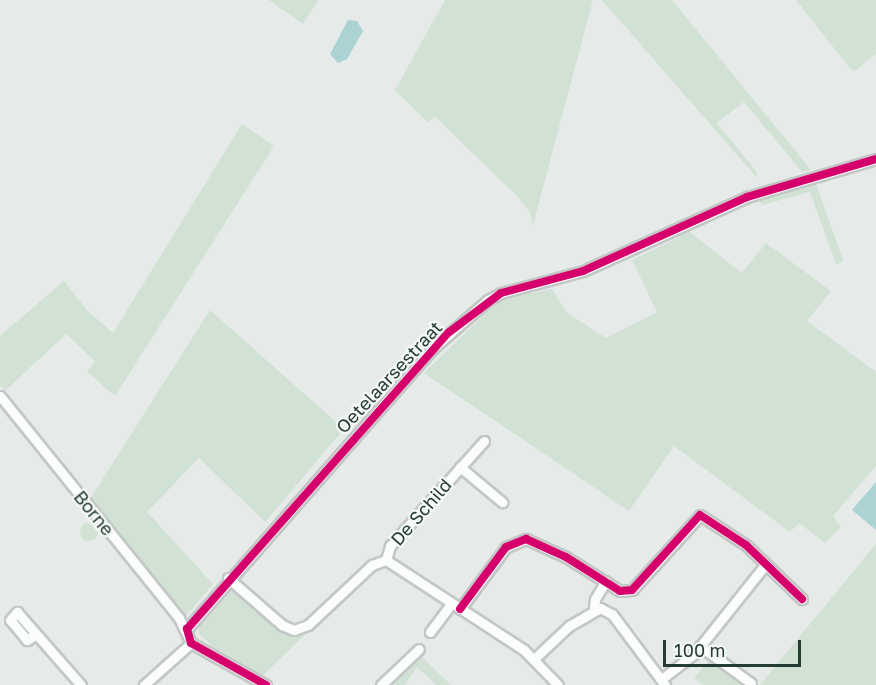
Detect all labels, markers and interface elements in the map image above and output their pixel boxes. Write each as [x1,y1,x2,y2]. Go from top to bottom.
street label: Oetelaarsestraat [332,316,446,438]
street label: De Schild [386,474,456,550]
street label: Borne [69,486,119,540]
scale bar [666,628,804,666]
text: 100 m [674,639,725,661]

